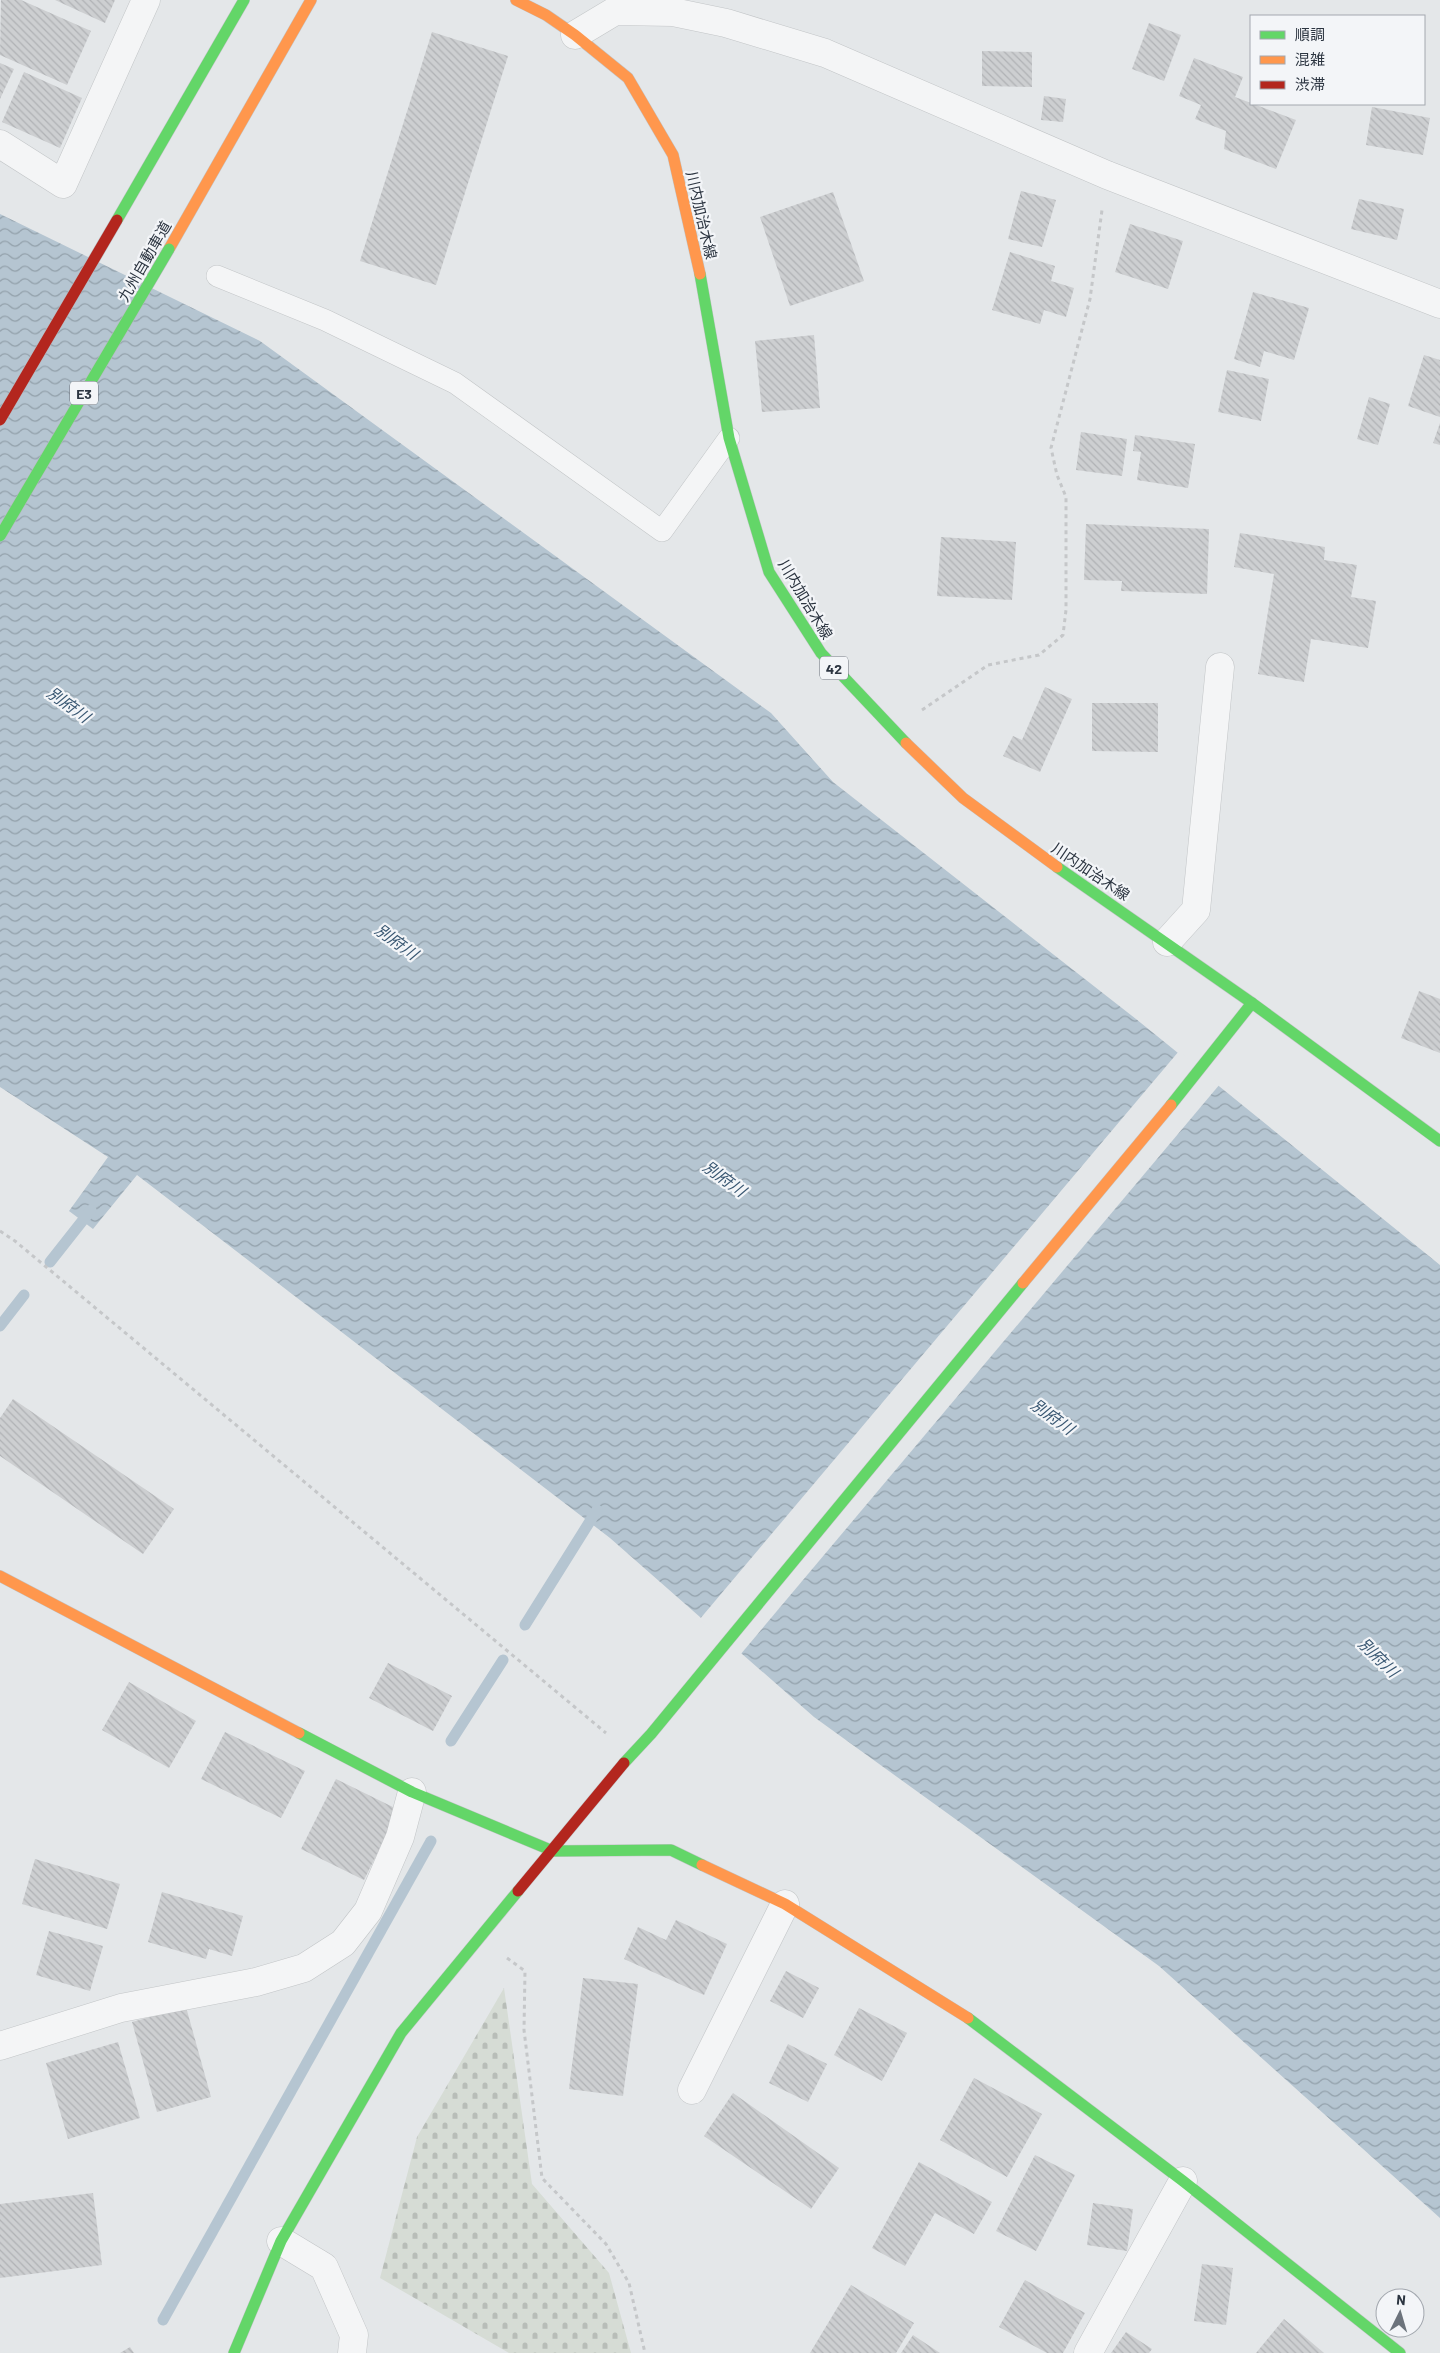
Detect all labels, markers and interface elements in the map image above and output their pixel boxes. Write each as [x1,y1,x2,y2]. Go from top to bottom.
legend [1250,15,1425,105]
text: 順調 [1295,25,1325,43]
text: 混雑 [1295,50,1325,68]
text: 渋滞 [1295,75,1325,93]
street label: 川内加治木線 [683,169,721,261]
street label: 九州自動車道 [114,218,174,304]
road number: E3 [70,382,98,404]
street label: 川内加治木線 [775,556,837,642]
road number: 42 [820,656,848,680]
water label: 別府川 [44,682,96,727]
street label: 川内加治木線 [1049,838,1133,904]
water label: 別府川 [372,919,424,964]
water label: 別府川 [700,1156,752,1201]
water label: 別府川 [1028,1394,1080,1439]
water label: 別府川 [1355,1633,1404,1682]
north arrow [1375,2288,1425,2338]
text: N [1396,2291,1407,2308]

